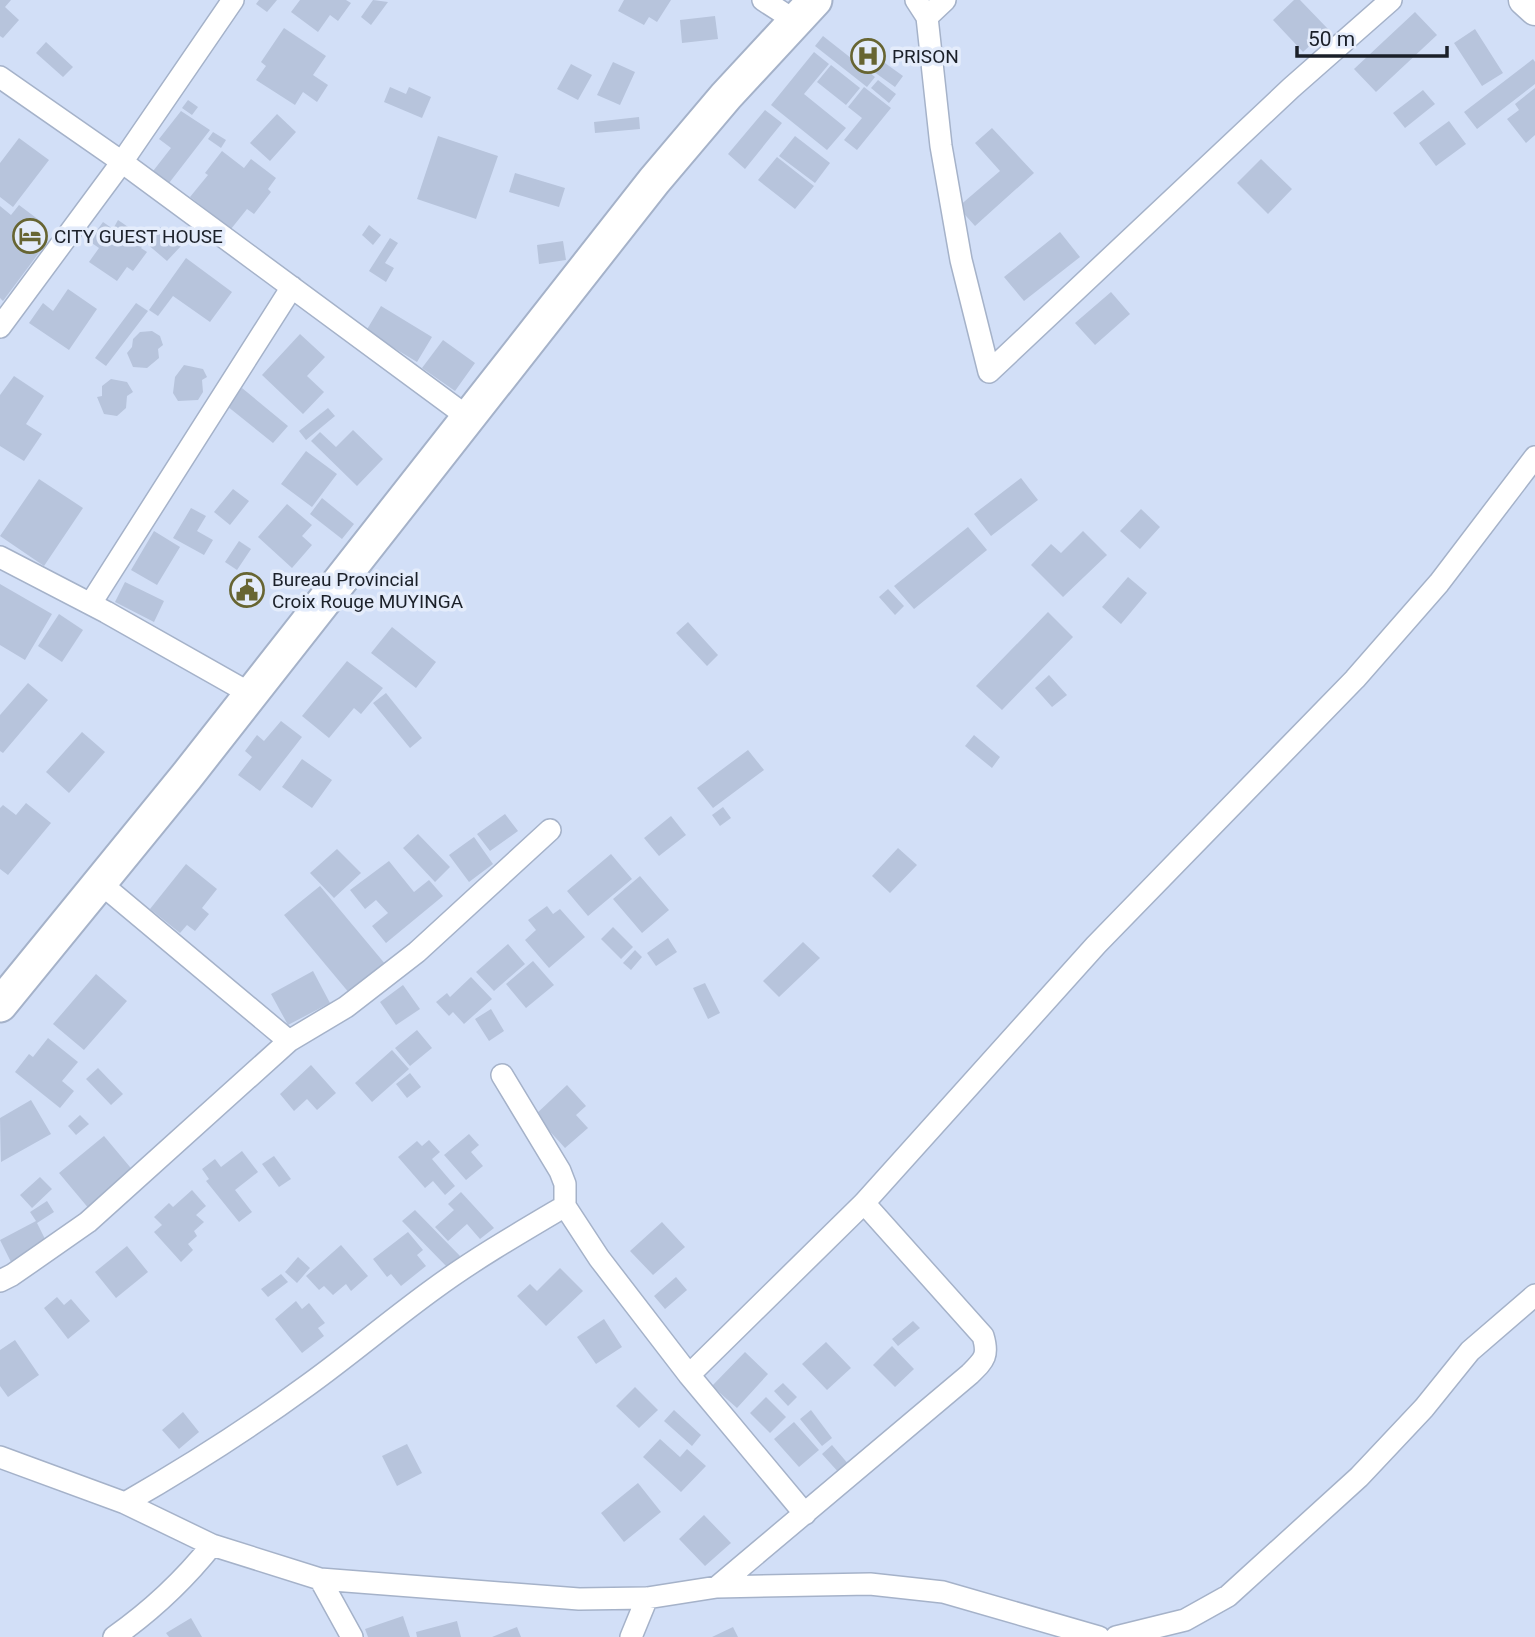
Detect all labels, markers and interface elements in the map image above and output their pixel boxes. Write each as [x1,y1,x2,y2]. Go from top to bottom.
scale bar [1297,14,1448,58]
text: 50 m [1308,27,1355,51]
hospital icon: PRISON [849,37,887,75]
place label: PRISON [892,45,959,68]
hotel icon: CITY GUEST HOUSE [11,217,49,255]
place label: CITY GUEST HOUSE [54,225,223,248]
place label: Bureau Provincial Croix Rouge MUYINGA [272,568,464,613]
public building icon: Bureau Provincial Croix Rouge MUYINGA [228,571,266,609]

